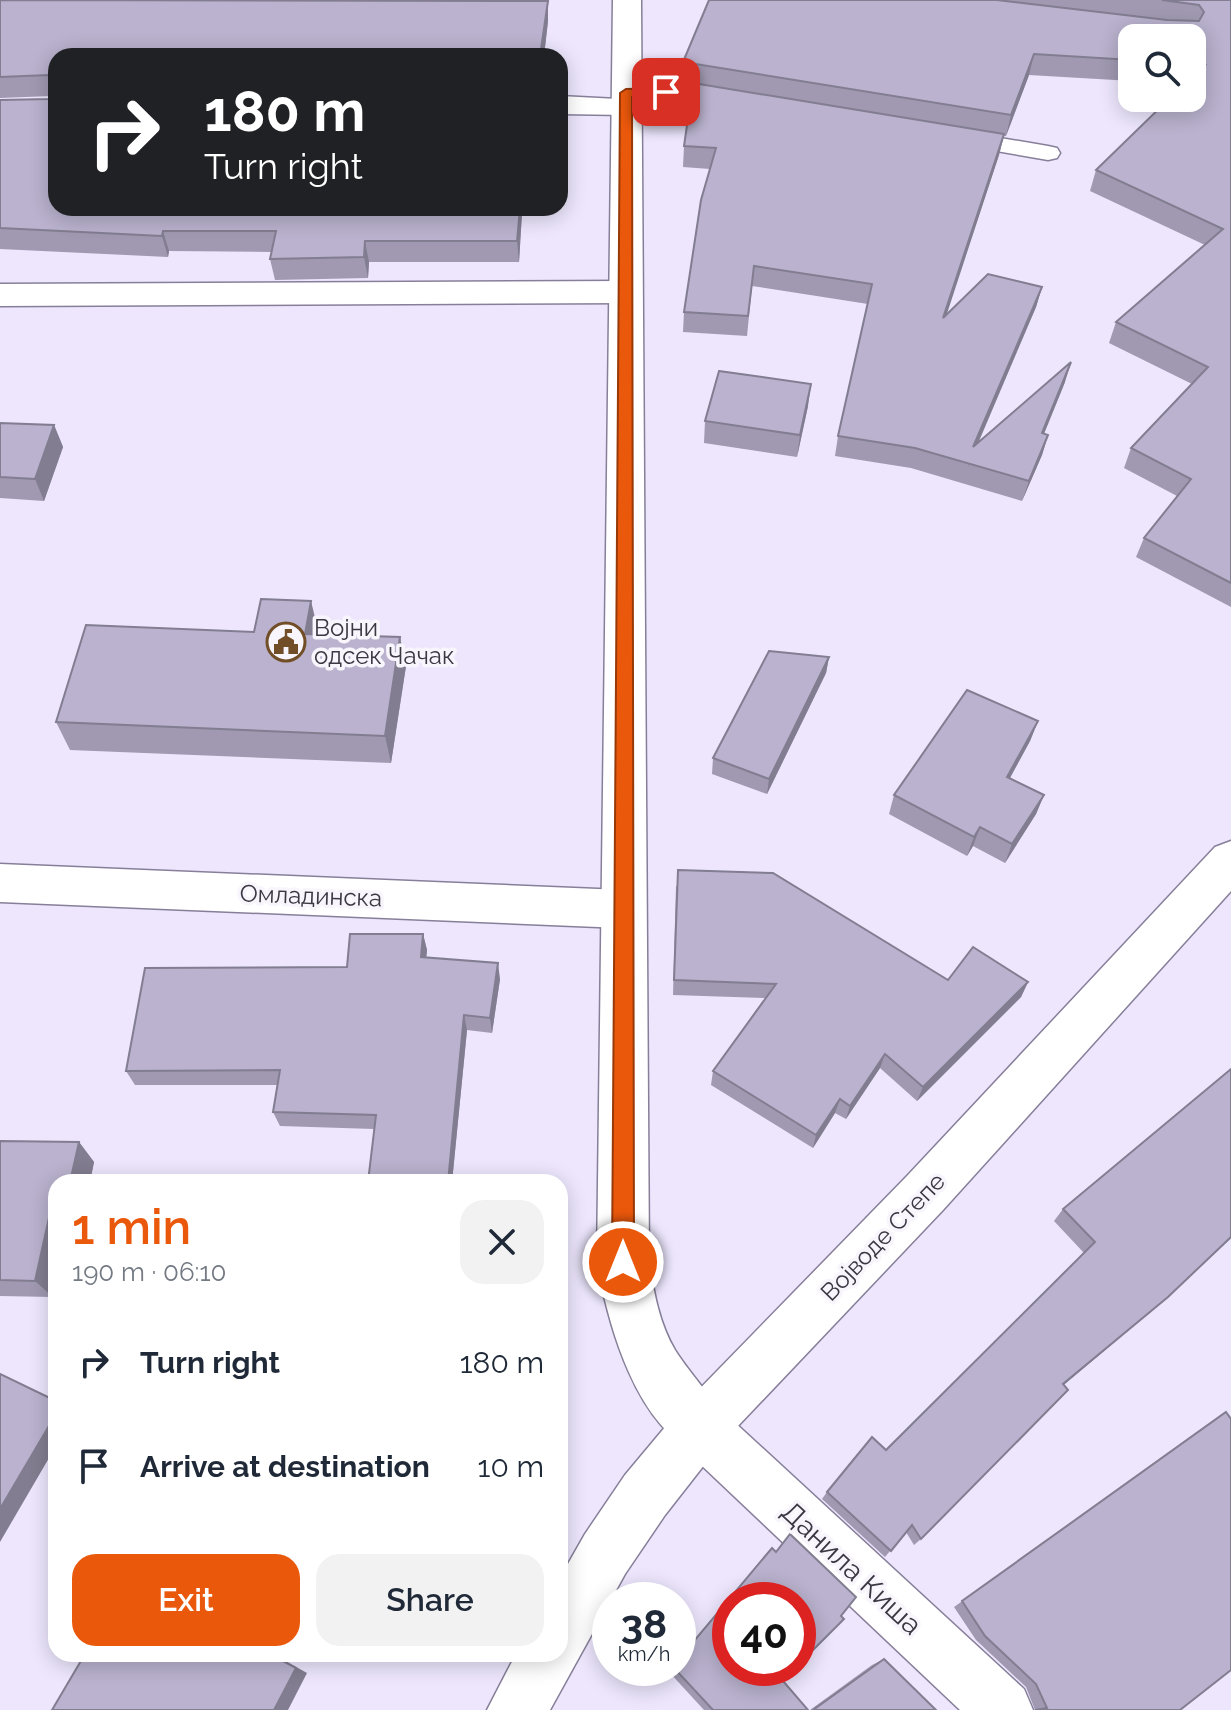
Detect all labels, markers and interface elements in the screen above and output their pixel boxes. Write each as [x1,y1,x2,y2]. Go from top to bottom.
map controls [1118,24,1206,112]
button: search [1118,24,1206,112]
pin [632,58,700,126]
icon: arrive [644,70,688,114]
text: 180 m [204,78,365,144]
icon: right [72,80,176,184]
text: Turn right [204,145,363,187]
place label: Војни одсек Чачак [314,613,454,670]
public building icon: Војни одсек Чачак [265,621,307,663]
street label: Омладинска [239,879,383,912]
street label: Војводе Степе [814,1167,951,1307]
text: 1 min [72,1199,191,1255]
button: close [460,1200,544,1284]
position arrow [581,1220,665,1304]
text: 190 m · 06:10 [72,1257,227,1287]
icon: right [72,1340,116,1384]
text: Turn right [140,1345,280,1380]
text: 180 m [460,1345,544,1380]
icon: arrive [72,1444,116,1488]
text: Arrive at destination [140,1449,430,1484]
text: 10 m [478,1449,544,1484]
street label: Данила Киша [775,1495,929,1642]
button: Exit [72,1554,300,1646]
button: Share [316,1554,544,1646]
speed limit sign: 40 [712,1582,816,1686]
text: 38 [621,1600,667,1647]
text: km/h [618,1642,670,1666]

